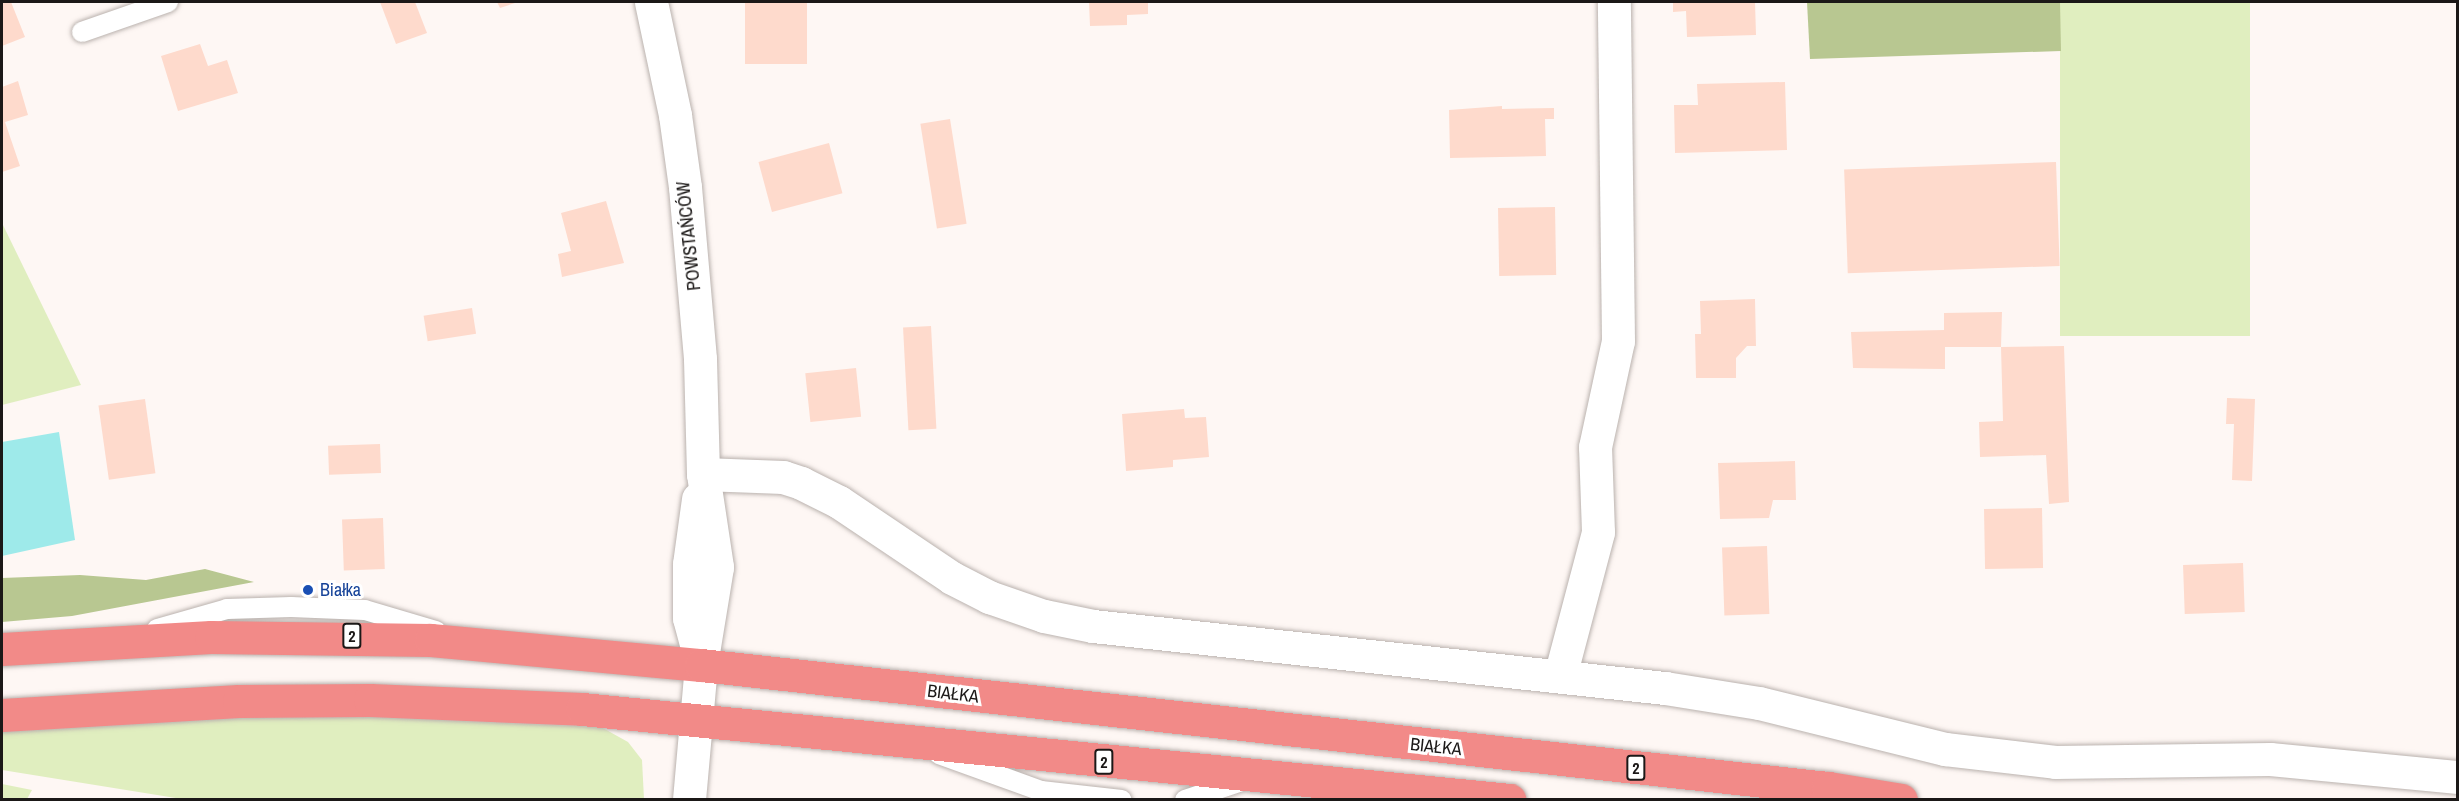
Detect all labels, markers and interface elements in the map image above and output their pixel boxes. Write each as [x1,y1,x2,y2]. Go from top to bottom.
street label: POWSTAŃCÓW [673,180,705,292]
place label: Białka [320,579,361,601]
marker: Białka [301,583,315,597]
road number: 2 [342,623,362,649]
street label: BIAŁKA [926,680,980,708]
street label: BIAŁKA [1409,734,1463,760]
road number: 2 [1094,749,1114,775]
road number: 2 [1626,755,1646,781]

